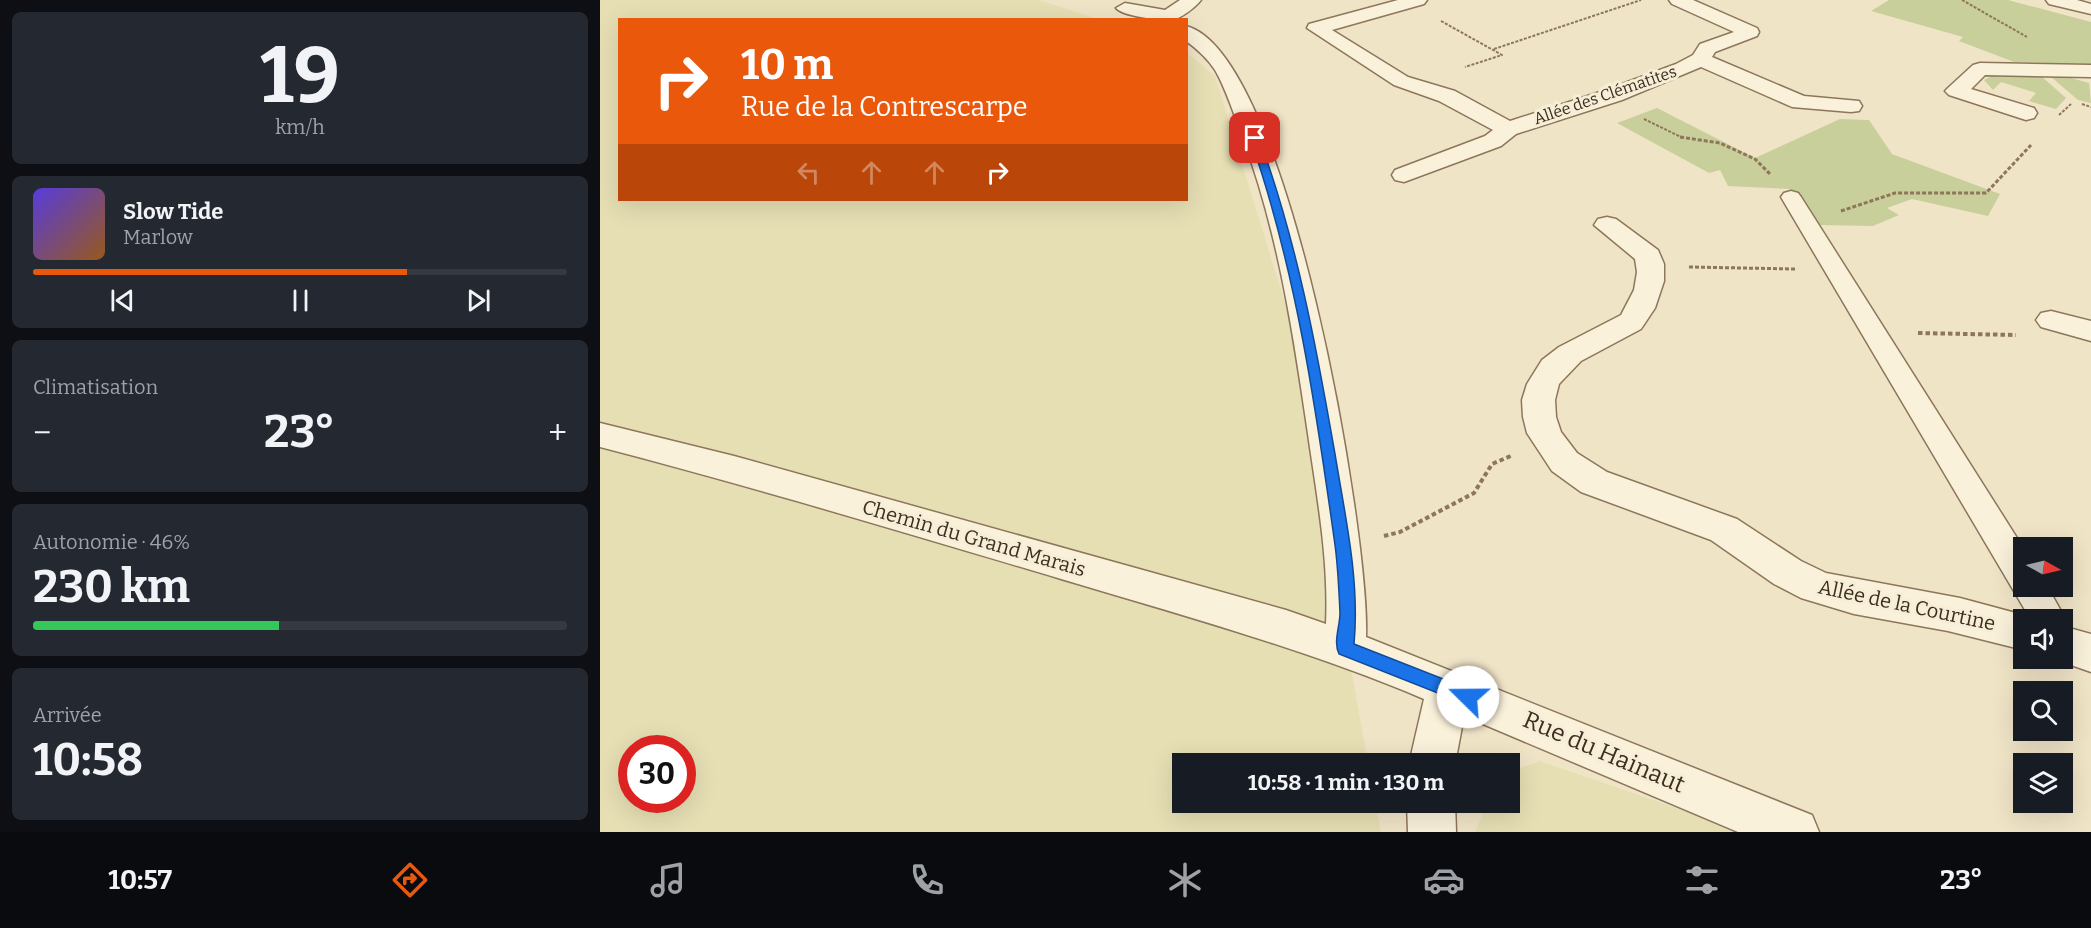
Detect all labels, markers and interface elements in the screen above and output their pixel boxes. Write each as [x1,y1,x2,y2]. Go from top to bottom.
text: 19 [260,29,340,123]
text: 10 m [741,40,833,90]
icon: right [642,42,720,120]
street label: Allée des Clématites [1531,62,1679,128]
text: Rue de la Contrescarpe [741,91,1028,123]
pin [1229,112,1280,163]
text: km/h [275,115,325,139]
icon: arrive [1238,121,1271,154]
icon: left [792,156,825,189]
icon: ahead [855,156,888,189]
icon: ahead [918,156,951,189]
icon: right [981,156,1014,189]
text: Slow Tide [123,198,223,225]
text: Marlow [123,225,193,249]
icon: previous [106,284,139,317]
icon: pause [284,284,317,317]
icon: next [462,284,495,317]
text: Climatisation [33,375,158,399]
text: 23° [264,405,335,459]
text: − [33,413,51,453]
text: + [548,413,567,453]
street label: Chemin du Grand Marais [860,495,1088,581]
text: Autonomie · 46% [33,530,190,554]
north arrow [2013,537,2073,597]
map controls [2013,537,2073,813]
text: 230 km [33,560,190,614]
street label: Allée de la Courtine [1816,575,1998,635]
button: sound [2013,609,2073,669]
position arrow [1436,665,1500,729]
button: search [2013,681,2073,741]
text: Arrivée [33,703,102,727]
street label: Rue du Hainaut [1519,705,1689,799]
text: 10:58 [33,733,143,787]
speed limit sign: 30 [618,735,696,813]
button: layers [2013,753,2073,813]
text: 10:58 · 1 min · 130 m [1248,769,1444,796]
icon: directions [389,859,431,901]
icon: music [647,859,689,901]
icon: phone [906,859,948,901]
icon: climate [1164,859,1206,901]
icon: car [1423,859,1465,901]
icon: filters [1681,859,1723,901]
text: 10:57 [108,864,172,896]
text: 23° [1940,864,1983,896]

